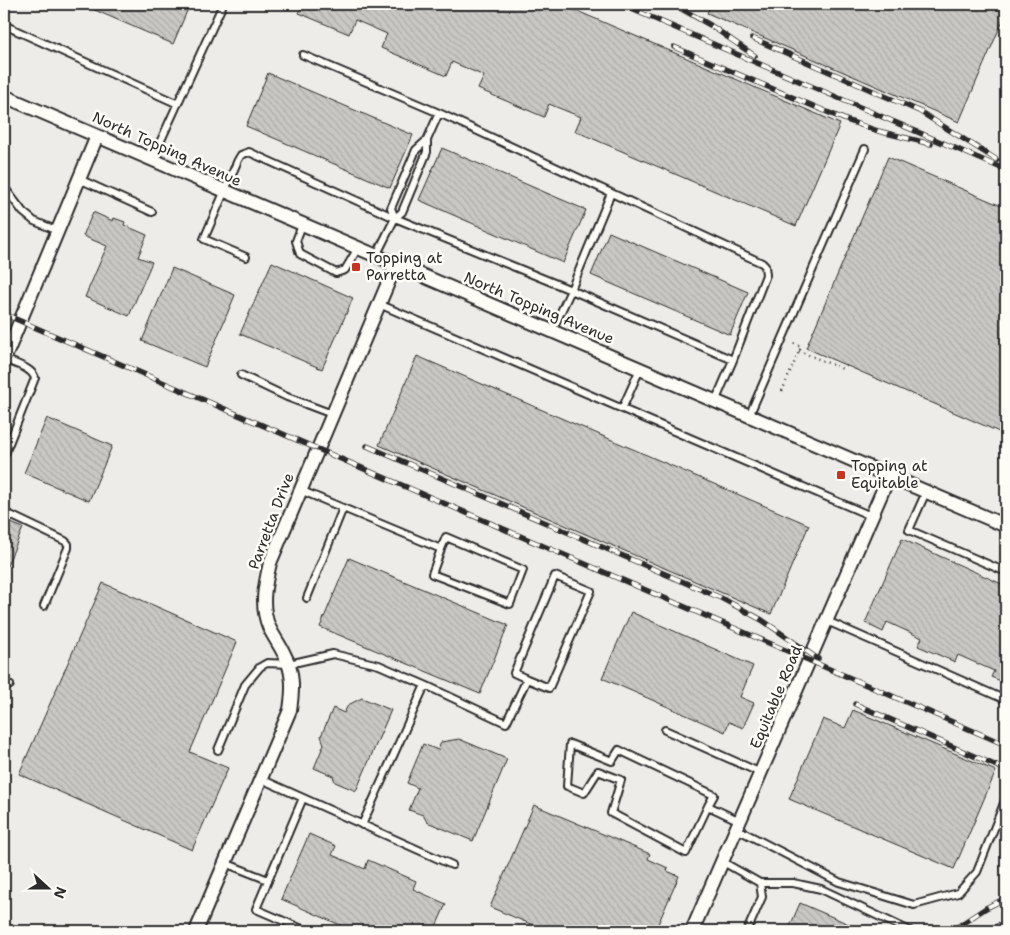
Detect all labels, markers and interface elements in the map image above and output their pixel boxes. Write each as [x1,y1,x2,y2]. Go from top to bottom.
street label: North Topping Avenue [89,107,245,191]
place label: Topping at Parretta [366,248,442,285]
marker: Topping at Parretta [350,261,362,273]
street label: North Topping Avenue [461,267,617,349]
place label: Topping at Equitable [851,456,927,493]
marker: Topping at Equitable [835,469,847,481]
street label: Parretta Drive [243,470,299,572]
street label: Equitable Road [745,642,807,752]
north arrow [22,862,72,912]
text: N [50,884,71,901]

